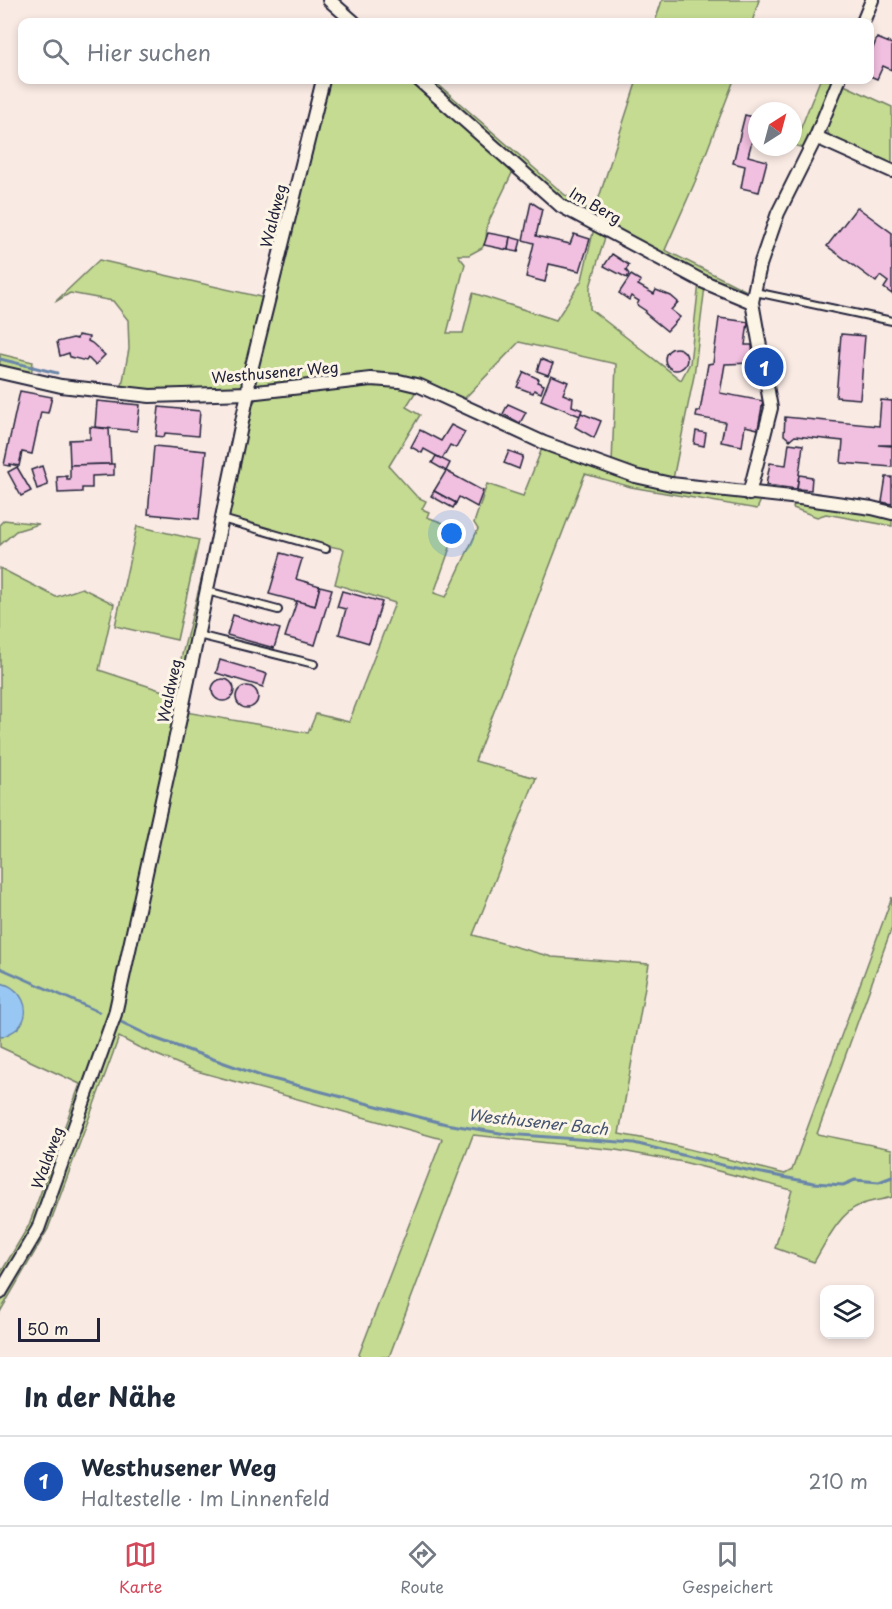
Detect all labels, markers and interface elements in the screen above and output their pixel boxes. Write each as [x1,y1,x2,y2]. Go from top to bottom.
search box [18,18,874,84]
icon: search [39,35,72,68]
text: Hier suchen [87,35,211,68]
north arrow [748,102,802,156]
street label: Waldweg [254,181,292,250]
street label: Im Berg [566,181,626,229]
pin: 1 [744,344,783,389]
street label: Westhusener Weg [210,355,339,389]
your location [437,519,466,548]
street label: Waldweg [151,657,187,725]
water label: Westhusener Bach [467,1102,610,1140]
street label: Waldweg [25,1123,69,1192]
map controls [820,1285,874,1339]
button: layers [820,1285,874,1339]
scale bar [18,1315,100,1342]
text: 50 m [27,1316,68,1340]
text: In der Nähe [24,1377,176,1416]
text: Westhusener Weg [81,1450,276,1483]
text: 1 [39,1466,48,1496]
text: 210 m [809,1466,868,1496]
text: Haltestelle · Im Linnenfeld [81,1483,330,1513]
tab: Karte [119,1538,162,1598]
tab: Route [400,1538,444,1598]
tab: Gespeichert [682,1538,773,1598]

